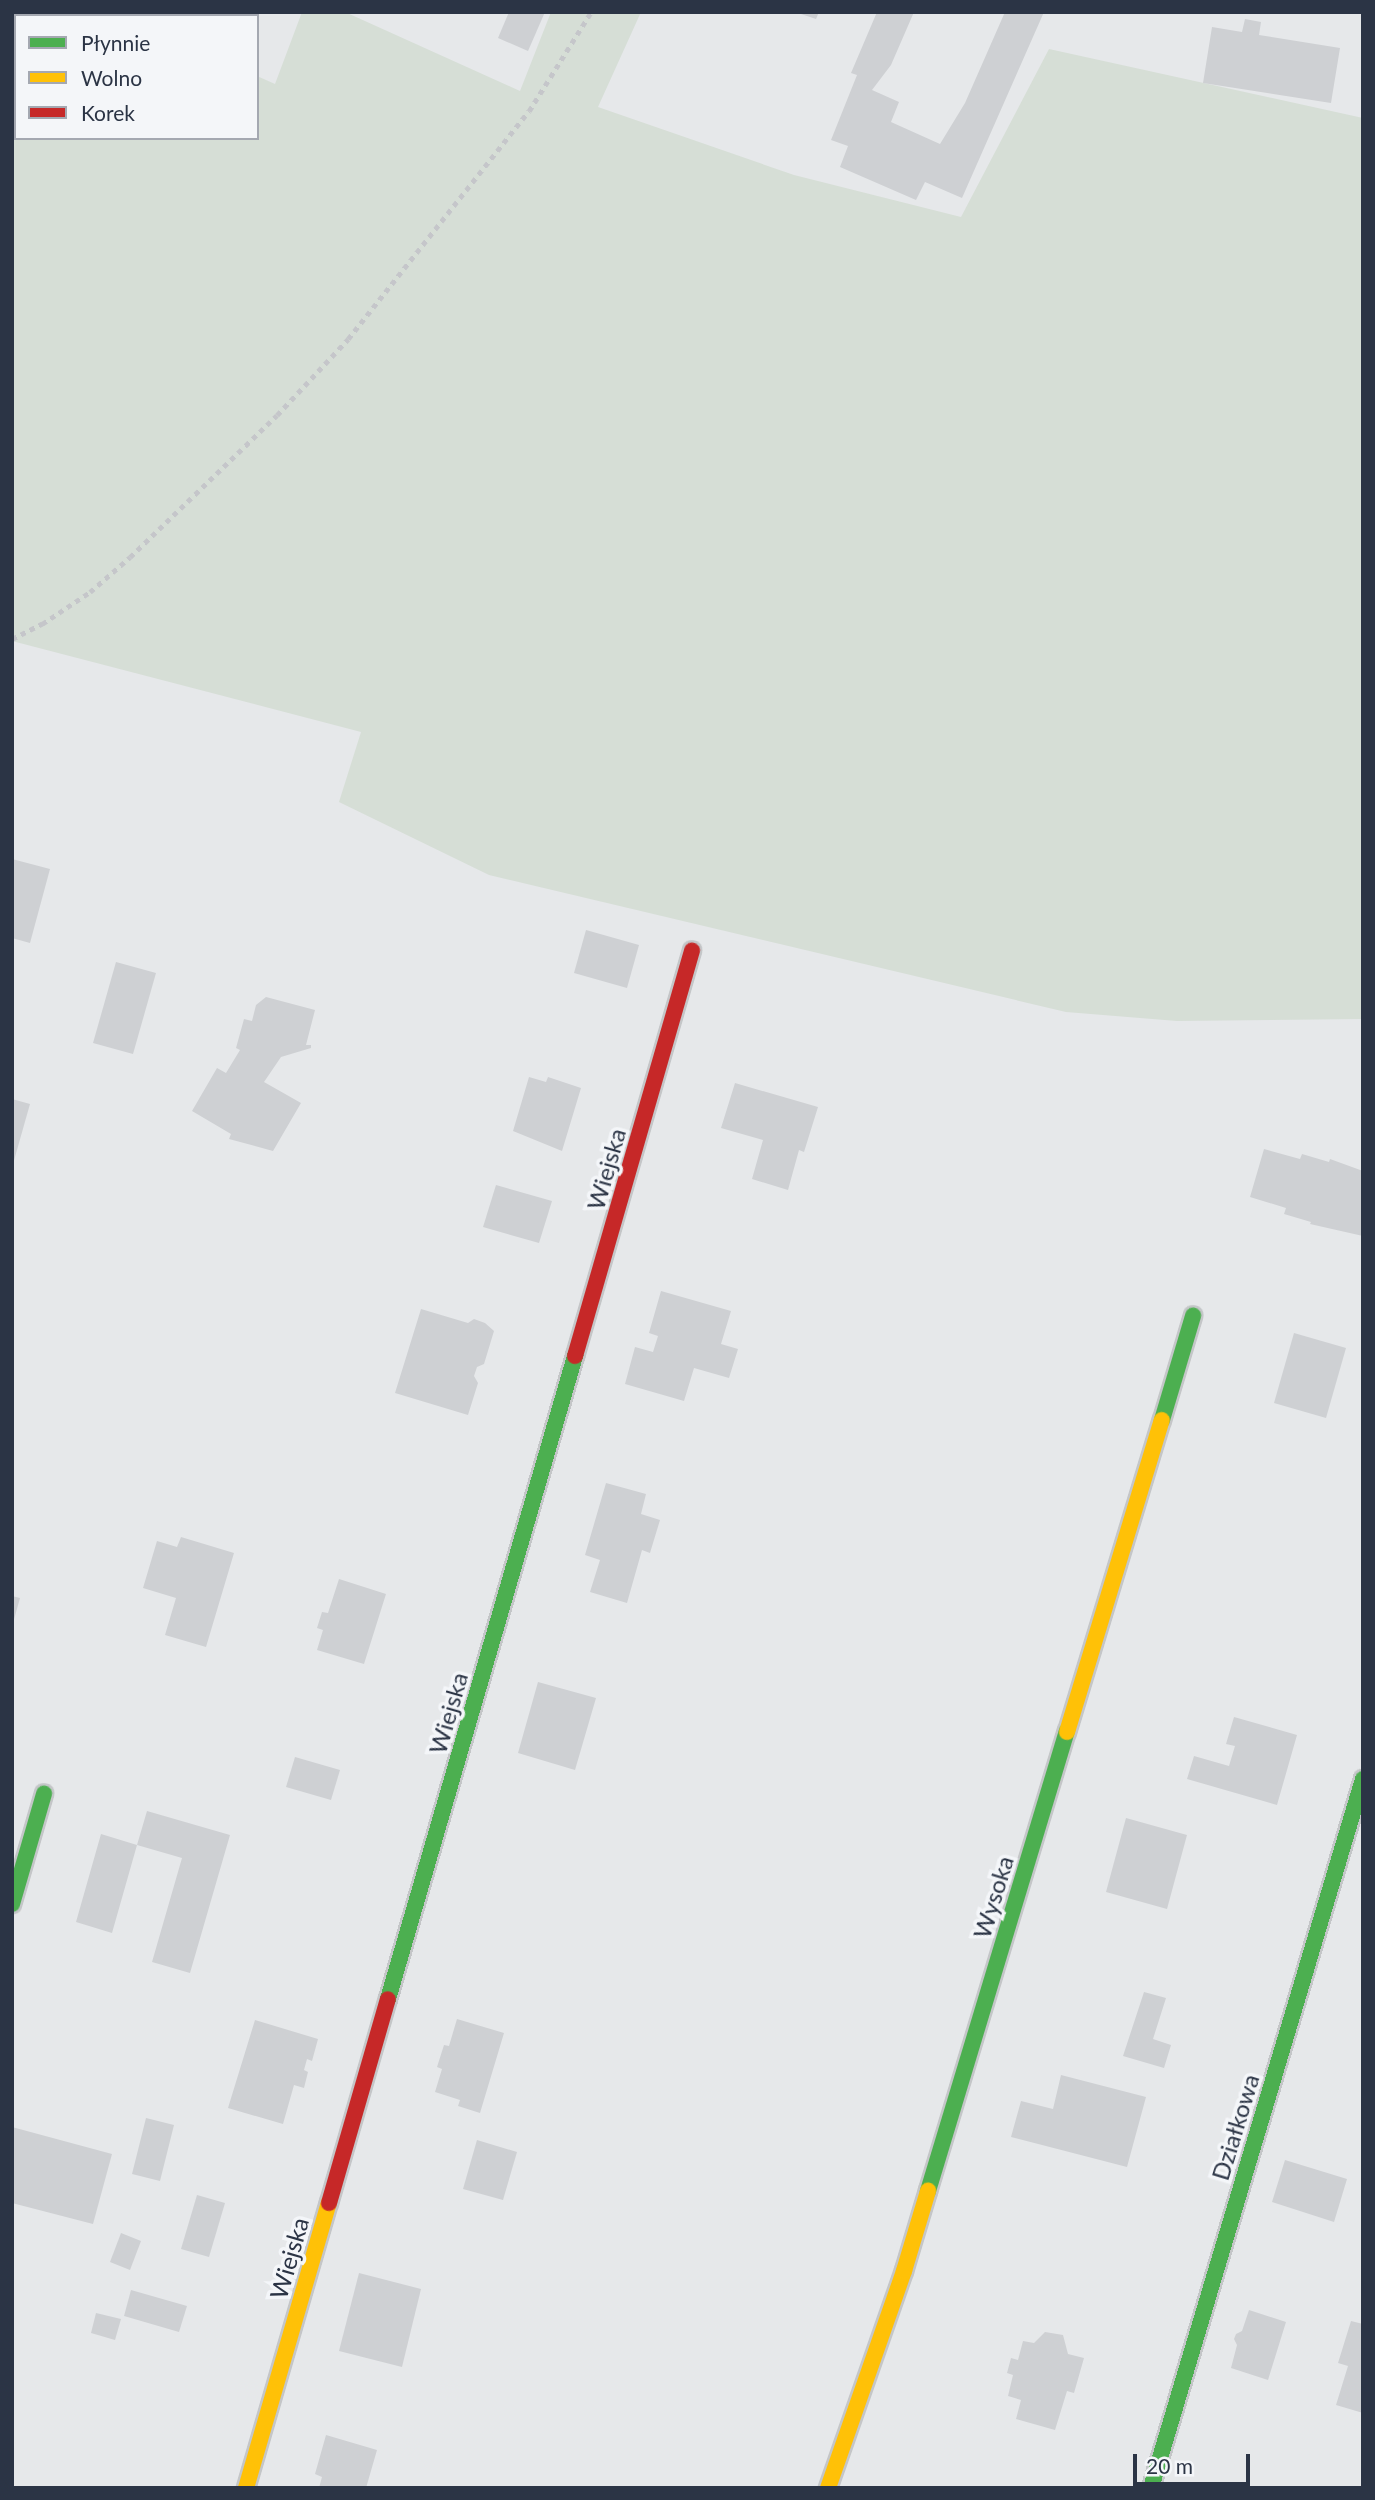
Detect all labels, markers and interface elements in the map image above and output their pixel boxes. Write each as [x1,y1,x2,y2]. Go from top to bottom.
legend [14,14,259,140]
text: Płynnie [81,30,150,55]
text: Wolno [81,65,142,90]
text: Korek [81,100,135,125]
street label: Wiejska [581,1125,631,1213]
street label: Wiejska [423,1669,473,1757]
street label: Wysoka [967,1852,1019,1942]
street label: Działkowa [1205,2070,1265,2184]
street label: Wiejska [264,2214,314,2302]
scale bar [1137,2440,1254,2484]
text: 20 m [1146,2453,1193,2478]

